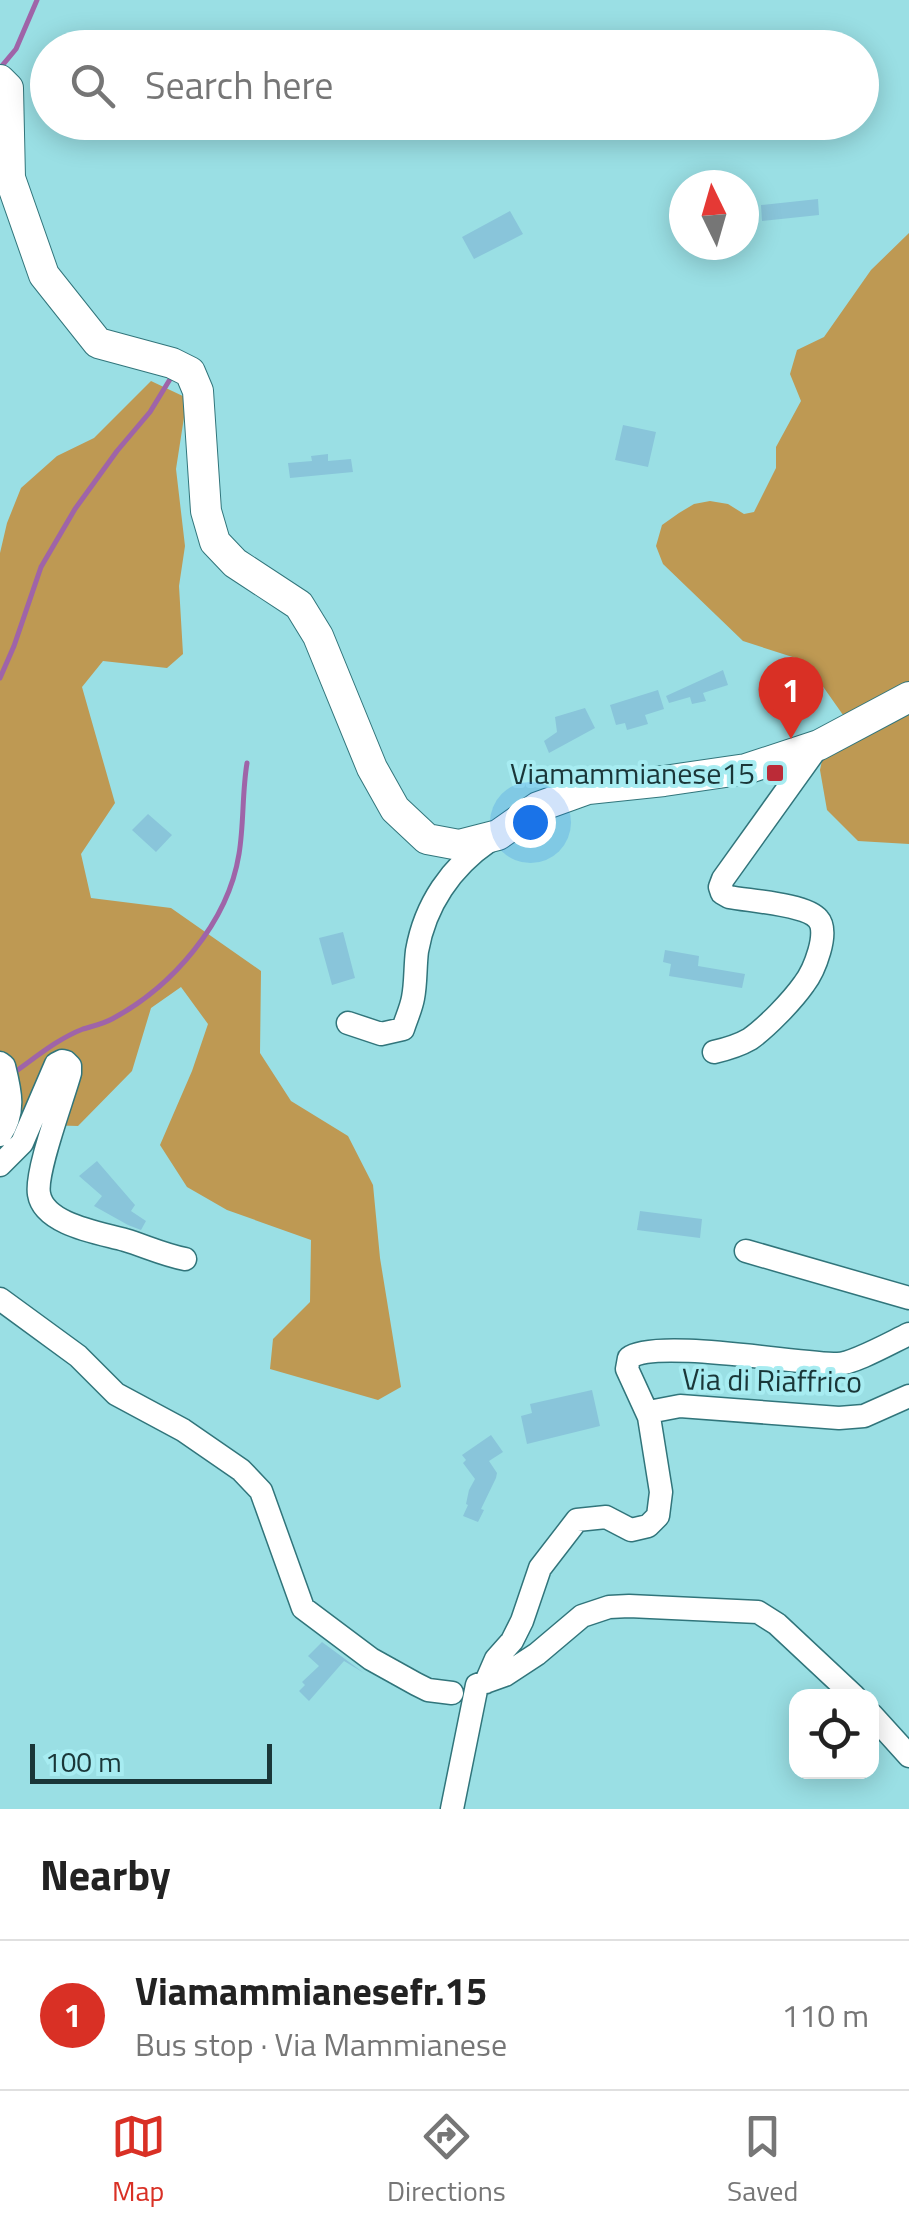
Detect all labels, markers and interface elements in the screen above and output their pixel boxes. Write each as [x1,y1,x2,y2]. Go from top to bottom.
search box [30,30,879,140]
text: Search here [145,56,333,114]
icon: search [65,58,120,113]
north arrow [669,170,759,260]
pin: 1 [758,656,824,739]
place label: Viamammianese15 [510,750,755,796]
marker: Viamammianese15 [764,762,786,784]
your location [505,797,556,848]
street label: Via di Riaffrico [681,1355,863,1405]
map controls [789,1689,879,1779]
button: locate [789,1689,879,1779]
scale bar [30,1739,272,1784]
text: 100 m [45,1740,122,1783]
text: Nearby [40,1842,171,1906]
text: Viamammianesefr.15 [135,1962,487,2020]
text: 1 [64,1991,81,2039]
text: 110 m [781,1991,869,2039]
text: Bus stop · Via Mammianese [135,2020,507,2068]
tab: Map [111,2109,166,2212]
tab: Directions [387,2109,506,2212]
tab: Saved [727,2109,798,2212]

